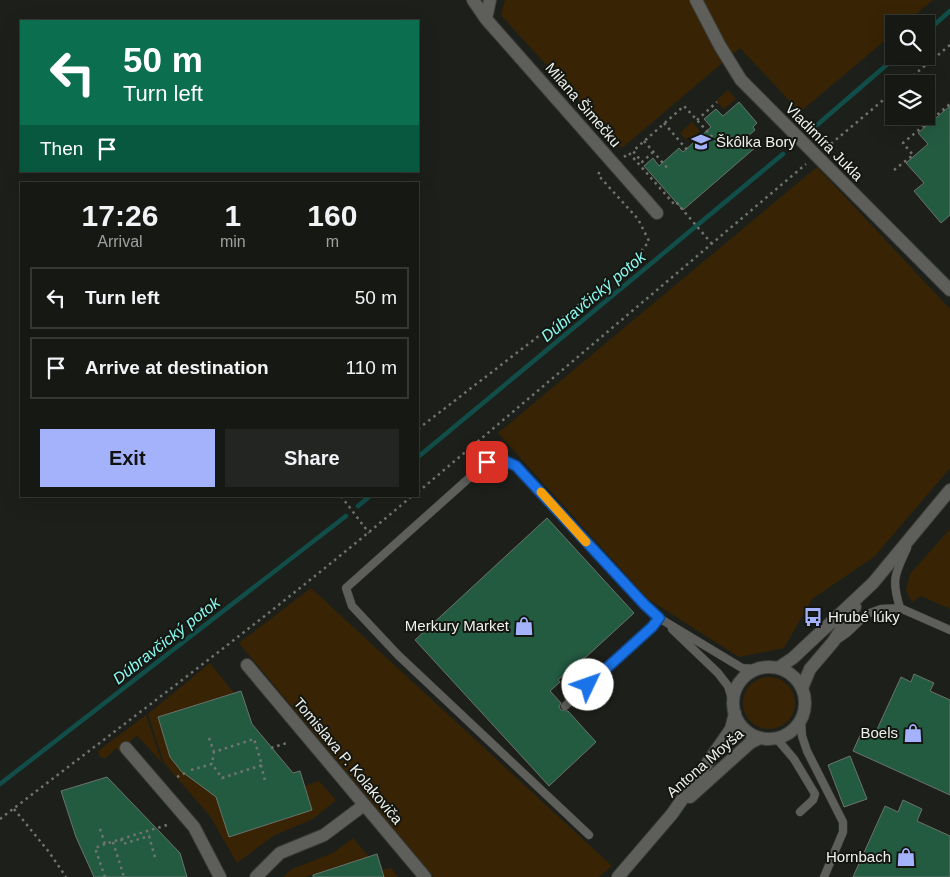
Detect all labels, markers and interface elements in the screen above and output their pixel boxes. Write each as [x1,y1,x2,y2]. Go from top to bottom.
map controls [885,15,935,125]
button: search [885,15,935,65]
icon: left [40,40,105,105]
text: 50 m [123,40,203,79]
street label: Milana Šimečku [542,59,625,150]
button: layers [885,75,935,125]
text: Turn left [123,81,203,106]
street label: Vladimíra Jukla [782,99,867,184]
school or university icon: Škôlka Bory [690,131,712,153]
place label: Škôlka Bory [716,133,797,150]
icon: arrive [93,135,121,163]
text: Then [40,138,83,159]
text: 17:26 [82,199,158,232]
text: 1 [224,199,241,232]
text: 160 [307,199,357,232]
text: Arrival [97,233,143,250]
text: min [220,233,246,250]
text: m [326,233,339,250]
water label: Dúbravčický potok [538,247,650,345]
icon: left [42,284,70,312]
text: Turn left [85,287,160,308]
text: 50 m [355,287,397,308]
icon: arrive [42,354,70,382]
text: Arrive at destination [85,357,269,378]
text: 110 m [346,357,397,378]
button: Exit [40,429,215,487]
button: Share [225,429,399,487]
pin [466,441,508,483]
icon: arrive [473,448,501,476]
water label: Dúbravčický potok [110,593,224,687]
bus stop icon: Hrubé lúky [802,606,824,628]
place label: Hrubé lúky [828,608,900,625]
shop icon: Merkury Market [513,615,535,637]
place label: Merkury Market [405,617,510,634]
position arrow [561,658,613,710]
street label: Tomislava P. Kolakoviča [291,694,407,828]
shop icon: Boels [902,722,924,744]
street label: Antona Moyša [663,724,747,800]
place label: Boels [860,724,898,741]
shop icon: Hornbach [895,846,917,868]
place label: Hornbach [826,848,891,865]

